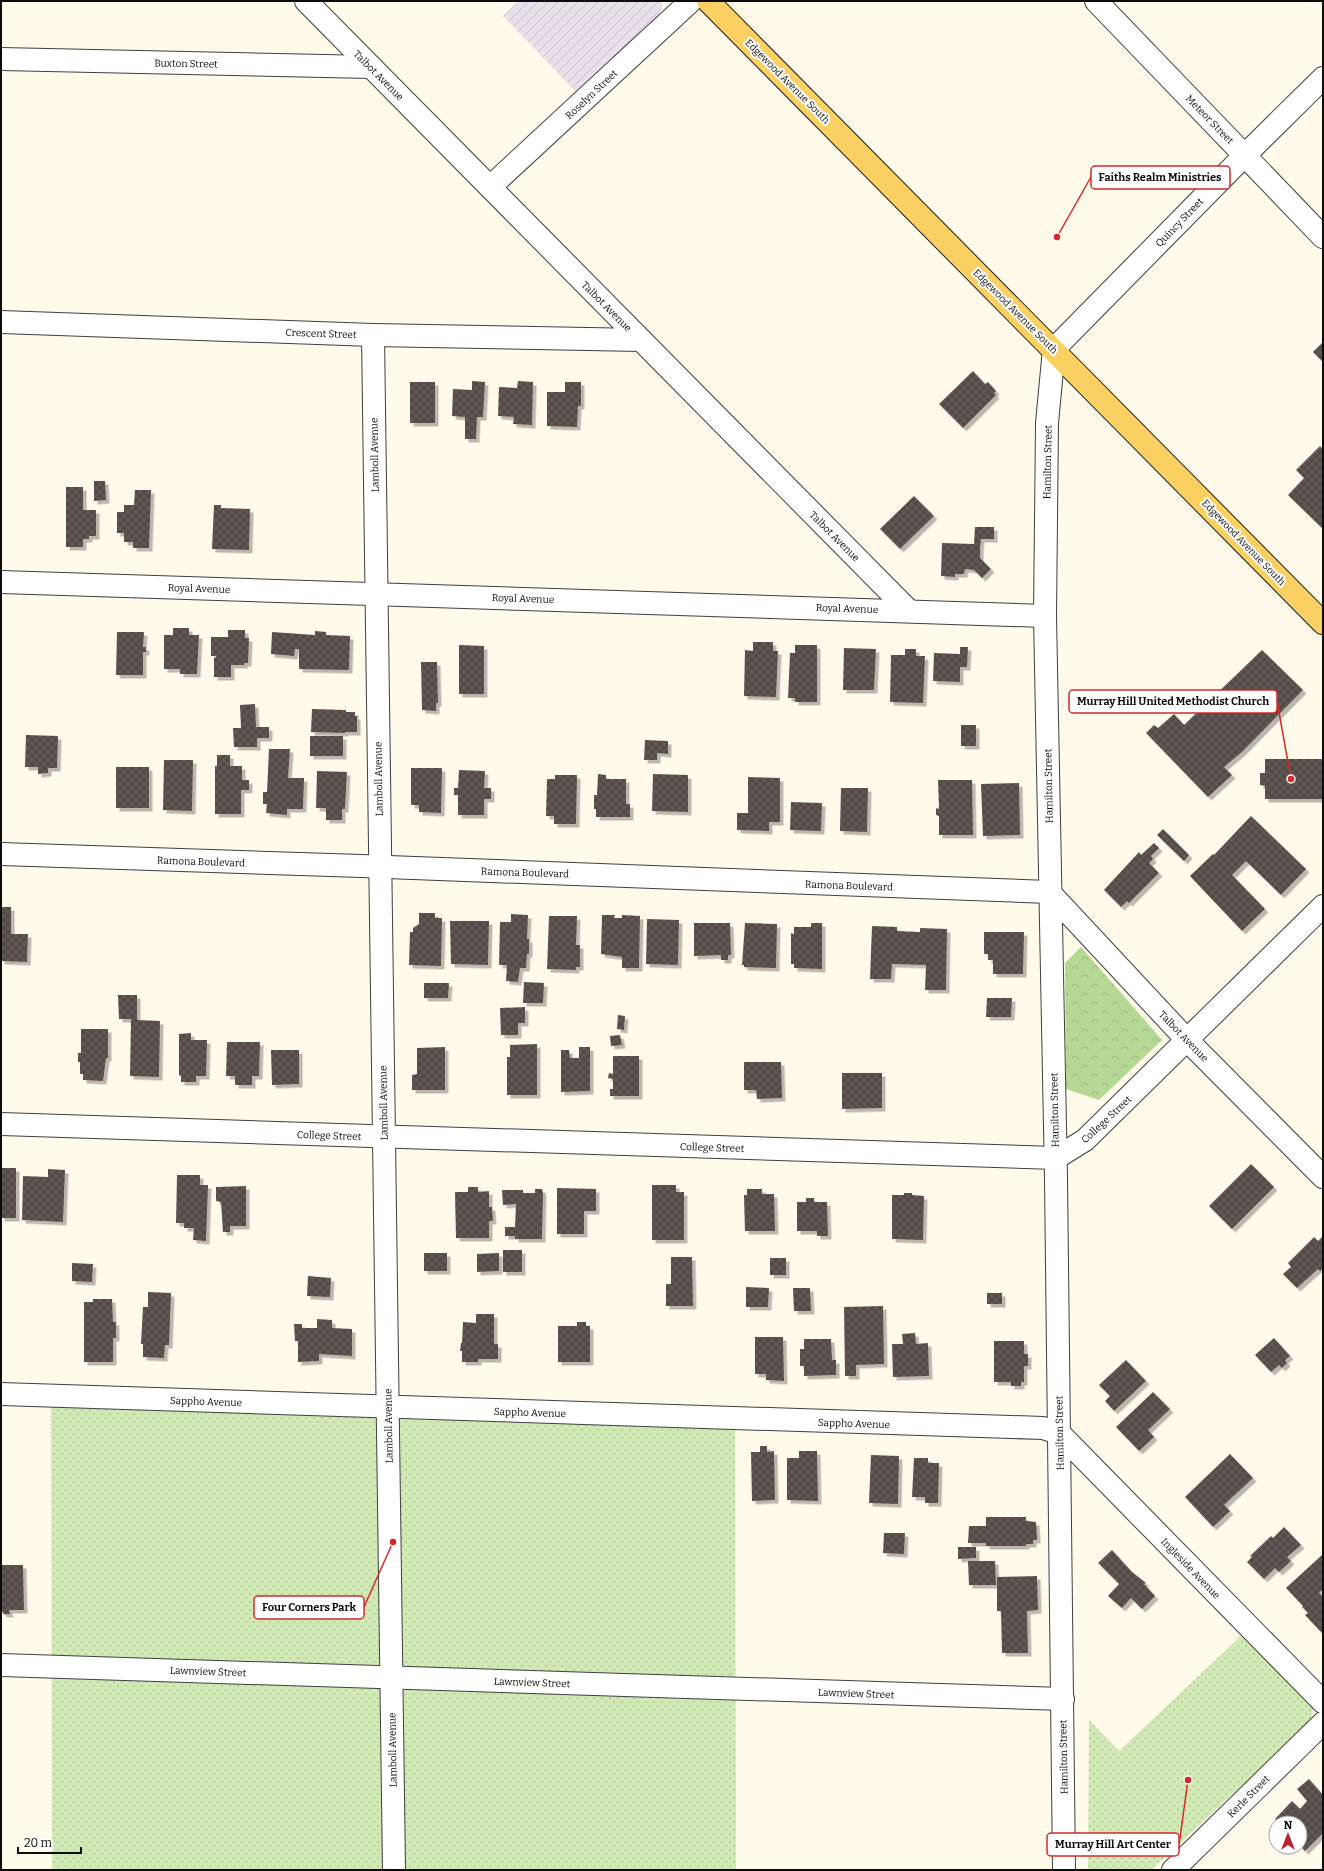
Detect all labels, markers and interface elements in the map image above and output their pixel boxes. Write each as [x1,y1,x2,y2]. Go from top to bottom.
street label: Edgewood Avenue South [743,37,833,127]
street label: Talbot Avenue [351,48,406,103]
street label: Buxton Street [154,57,218,71]
street label: Roselyn Street [563,67,621,122]
street label: Meteor Street [1183,93,1236,147]
callout: Faiths Realm Ministries [1091,166,1230,189]
text: Faiths Realm Ministries [1099,171,1222,184]
street label: Quincy Street [1153,195,1206,250]
street label: Edgewood Avenue South [971,267,1061,357]
street label: Talbot Avenue [579,279,634,334]
street label: Crescent Street [285,327,357,341]
street label: Lamboll Avenue [368,417,382,493]
street label: Hamilton Street [1041,424,1055,499]
street label: Edgewood Avenue South [1199,497,1288,589]
street label: Talbot Avenue [807,509,862,564]
street label: Royal Avenue [168,582,230,596]
street label: Royal Avenue [492,592,554,606]
street label: Royal Avenue [816,602,878,616]
callout: Murray Hill United Methodist Church [1069,690,1277,713]
text: Murray Hill United Methodist Church [1077,695,1269,708]
street label: Lamboll Avenue [372,741,386,817]
street label: Hamilton Street [1042,748,1056,823]
street label: Ramona Boulevard [157,854,245,870]
street label: Ramona Boulevard [481,865,569,881]
street label: Ramona Boulevard [805,878,893,894]
street label: Talbot Avenue [1156,1009,1211,1065]
street label: Lamboll Avenue [377,1065,391,1141]
street label: Hamilton Street [1048,1072,1062,1147]
street label: College Street [1079,1093,1135,1146]
street label: College Street [297,1129,362,1143]
street label: College Street [680,1141,745,1155]
street label: Lamboll Avenue [382,1388,396,1464]
street label: Sappho Avenue [170,1395,242,1409]
street label: Hamilton Street [1053,1395,1067,1470]
street label: Sappho Avenue [494,1406,566,1420]
street label: Sappho Avenue [818,1417,890,1431]
street label: Ingleside Avenue [1158,1536,1222,1602]
callout: Four Corners Park [254,1596,364,1619]
text: Four Corners Park [262,1601,356,1614]
street label: Lawnview Street [170,1665,247,1679]
street label: Lawnview Street [494,1676,571,1690]
street label: Lawnview Street [818,1687,895,1701]
street label: Lamboll Avenue [386,1712,400,1788]
street label: Hamilton Street [1057,1719,1071,1794]
street label: Kerle Street [1225,1773,1273,1820]
north arrow [1268,1815,1308,1855]
text: N [1284,1819,1293,1832]
scale bar [18,1829,81,1855]
callout: Murray Hill Art Center [1047,1833,1179,1856]
text: 20 m [24,1836,53,1850]
text: Murray Hill Art Center [1055,1838,1172,1851]

